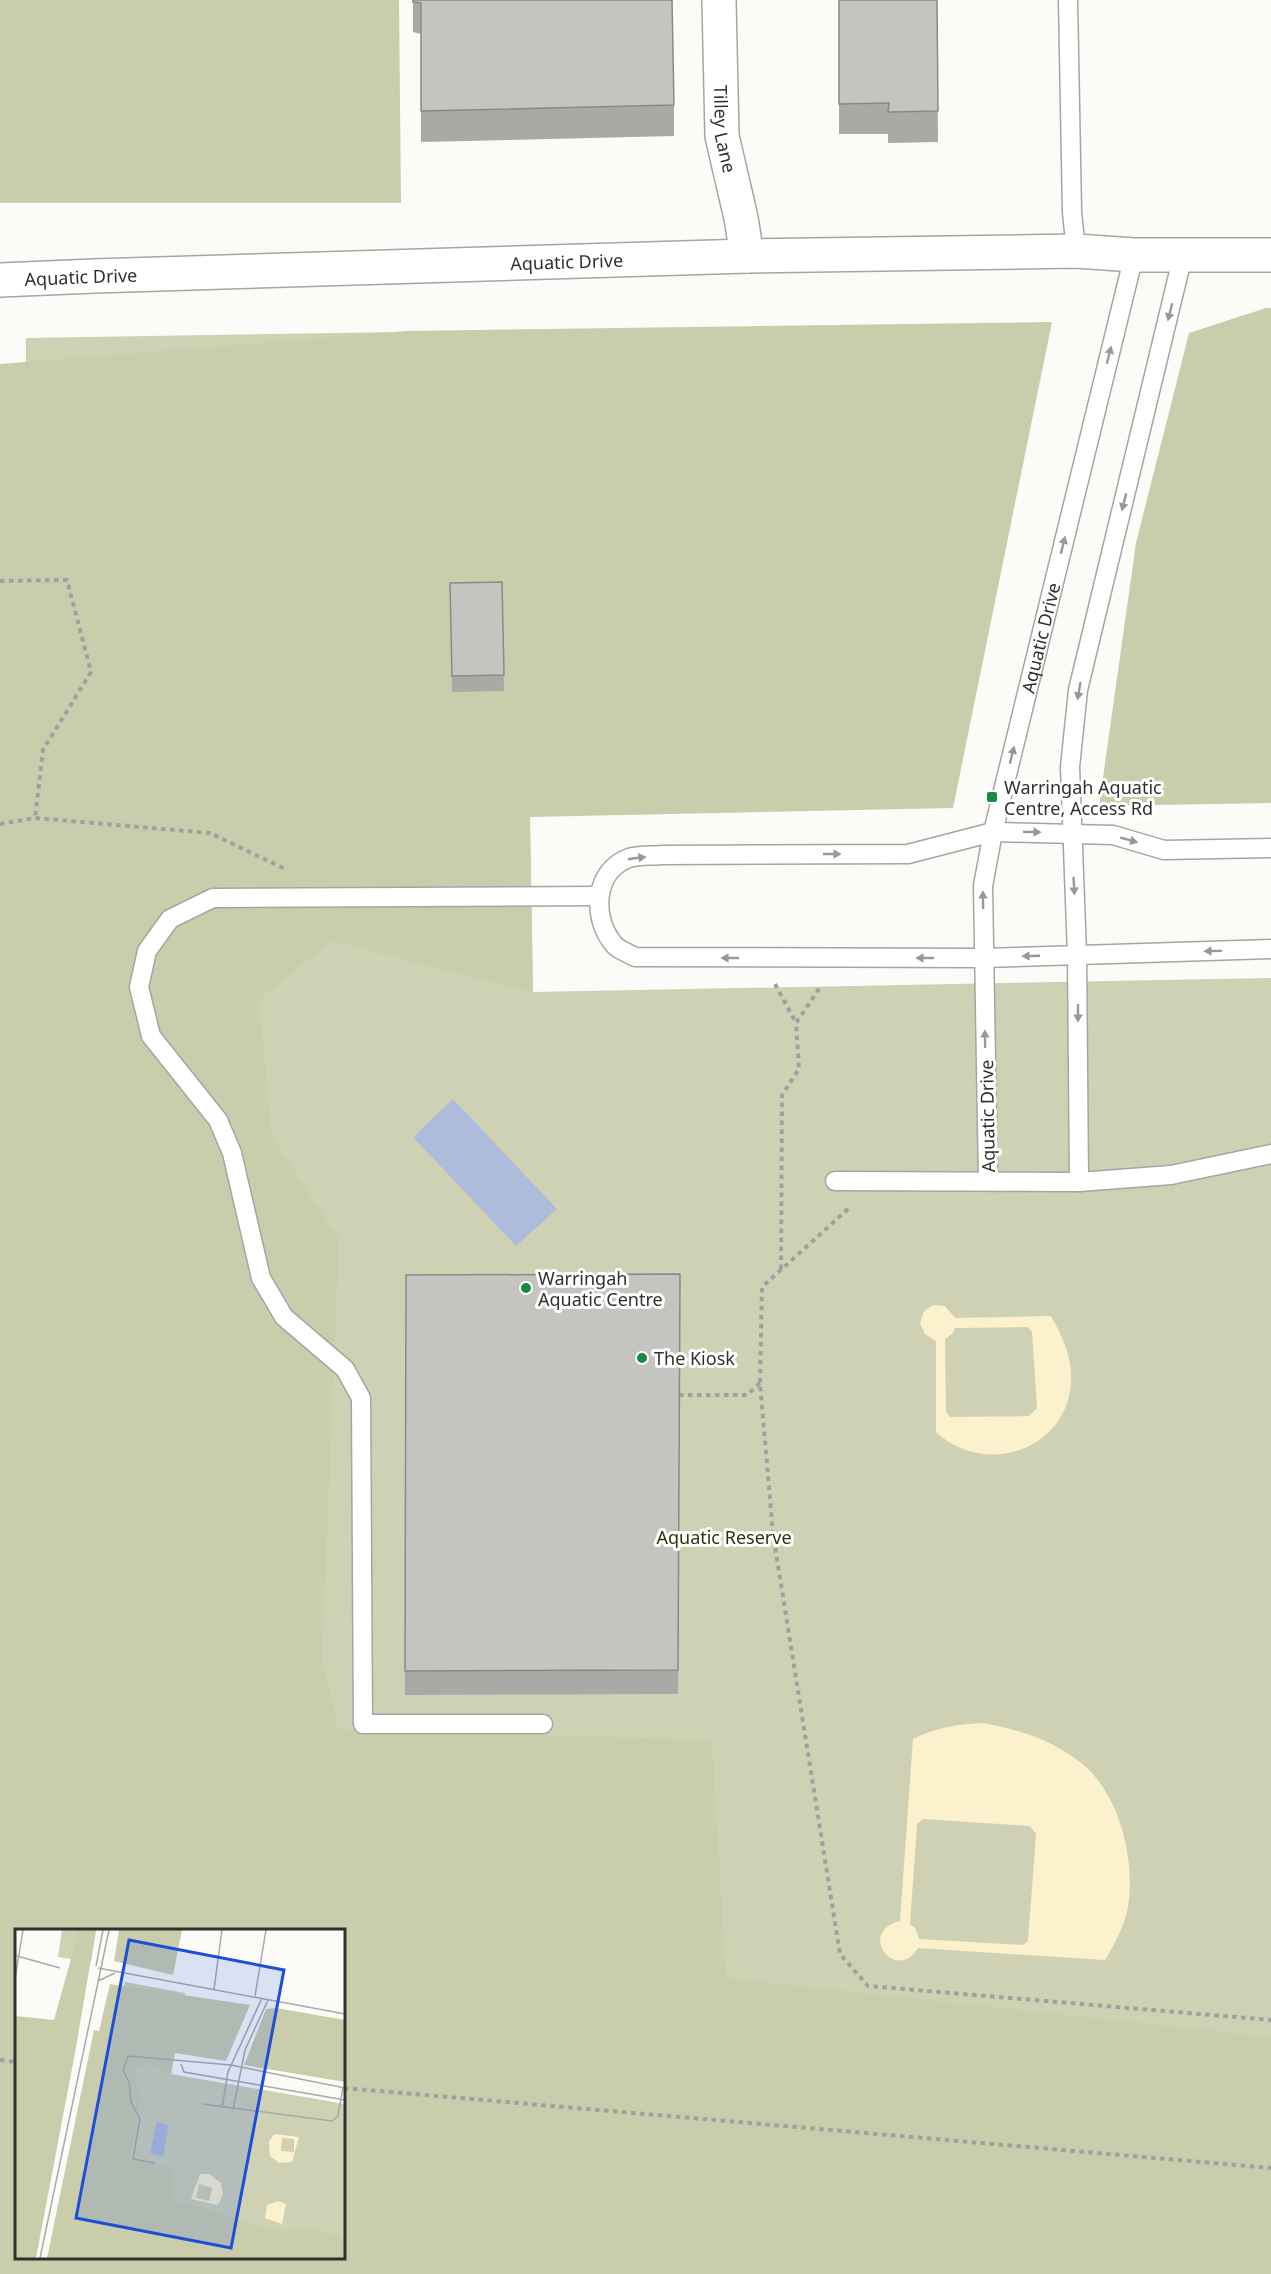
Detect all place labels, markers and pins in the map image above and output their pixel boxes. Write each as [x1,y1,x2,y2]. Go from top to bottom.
place label: Warringah Aquatic Centre, Access Rd [1004,775,1162,820]
marker: Warringah Aquatic Centre, Access Rd [985,790,999,804]
place label: Warringah Aquatic Centre [538,1266,663,1311]
marker: Warringah Aquatic Centre [519,1281,533,1295]
place label: The Kiosk [654,1346,735,1370]
marker: The Kiosk [635,1351,649,1365]

